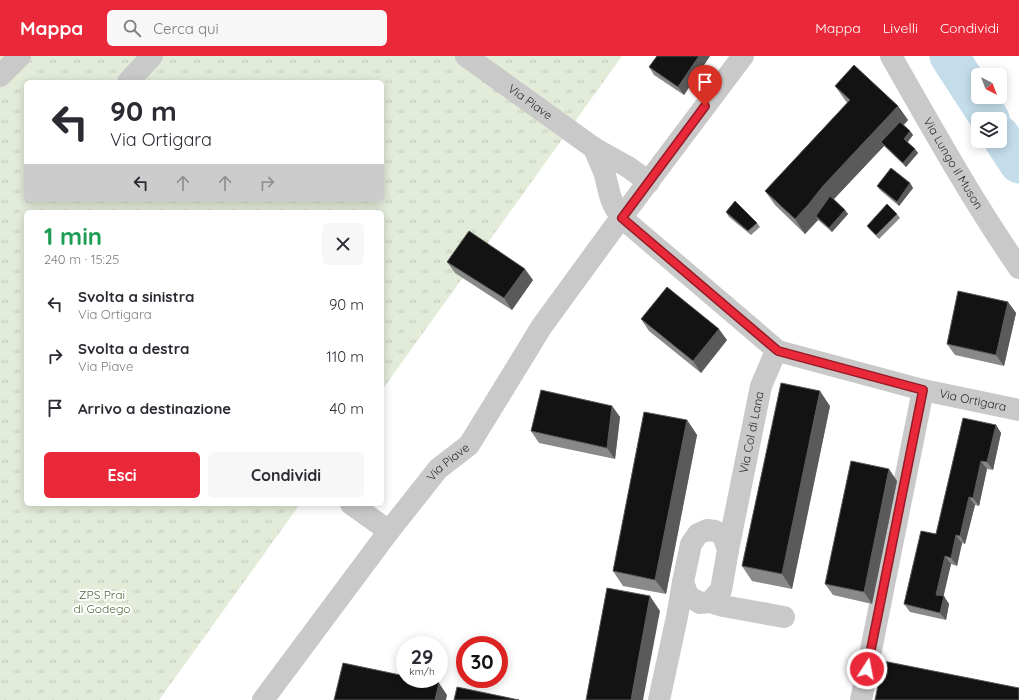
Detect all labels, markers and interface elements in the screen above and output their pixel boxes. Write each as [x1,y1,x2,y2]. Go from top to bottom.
search box [107,10,387,46]
text: Mappa [20,16,83,40]
icon: search [121,17,143,39]
text: Cerca qui [153,19,219,38]
text: Mappa [815,19,861,37]
text: Livelli [883,19,918,37]
text: Condividi [940,19,999,37]
pin [688,65,722,106]
north arrow [971,68,1007,104]
map controls [971,68,1007,148]
icon: arrive [694,71,716,93]
street label: Via Piave [505,81,556,123]
text: 90 m [110,93,177,128]
icon: left [44,96,96,148]
button: layers [971,112,1007,148]
street label: Via Lungo il Muson [921,115,987,212]
text: Via Ortigara [110,128,212,151]
icon: left [130,172,152,194]
icon: ahead [172,172,194,194]
icon: ahead [214,172,236,194]
icon: right [256,172,278,194]
text: 1 min [44,221,102,251]
button: close [322,223,364,265]
text: 240 m · 15:25 [44,251,119,267]
text: Svolta a sinistra [78,287,194,306]
icon: left [44,293,66,315]
text: 90 m [329,295,364,314]
text: Via Ortigara [78,306,152,322]
text: Svolta a destra [78,339,189,358]
icon: right [44,345,66,367]
text: 110 m [326,347,364,366]
text: Via Piave [78,358,133,374]
street label: Via Ortigara [938,386,1008,414]
street label: Via Col di Lana [736,390,767,475]
icon: arrive [44,397,66,419]
text: Arrivo a destinazione [78,399,231,418]
text: 40 m [329,399,364,418]
street label: Via Piave [423,439,472,484]
button: Esci [44,452,200,498]
button: Condividi [208,452,364,498]
park label: ZPS Prai di Godego [73,587,131,616]
speed limit sign: 30 [456,636,508,688]
text: 29 [411,644,433,669]
position arrow [846,648,888,690]
text: km/h [409,665,435,678]

